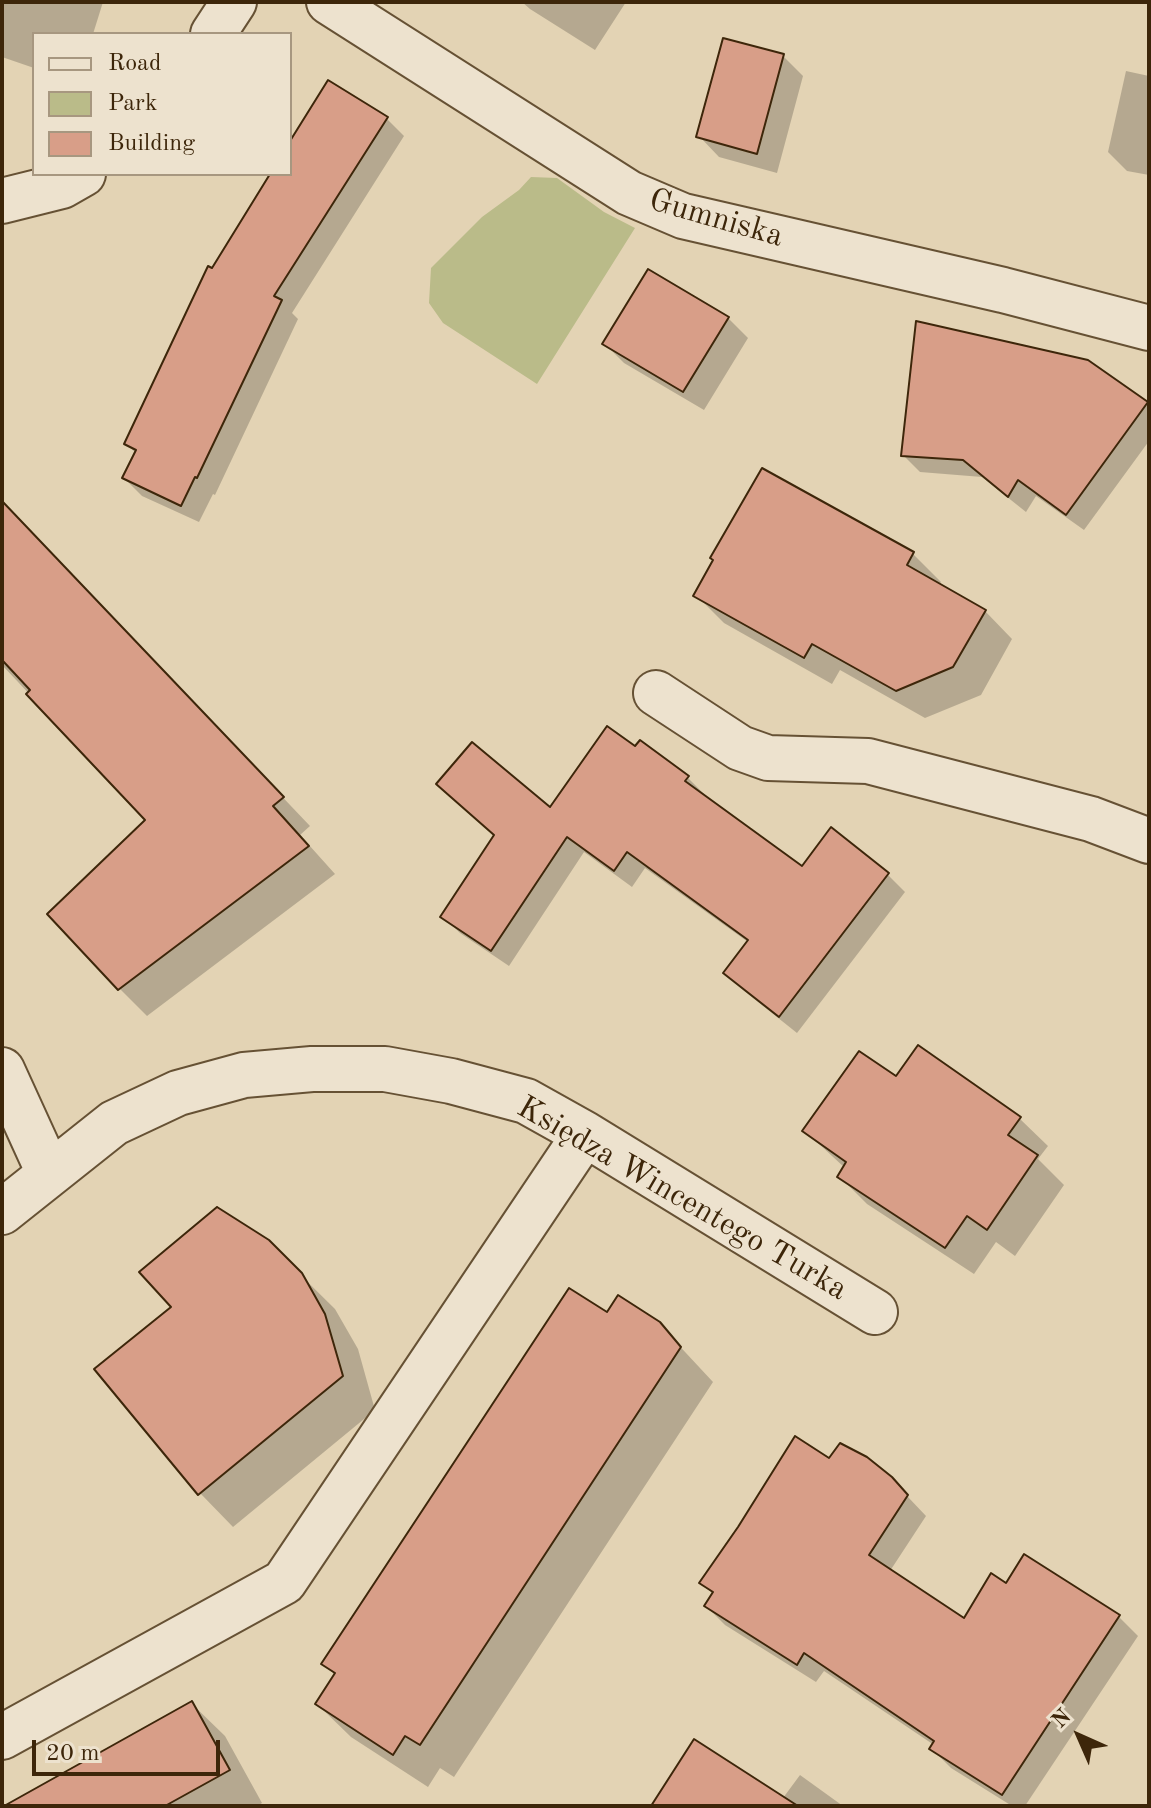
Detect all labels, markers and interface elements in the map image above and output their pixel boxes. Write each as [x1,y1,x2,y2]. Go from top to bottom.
legend [32,32,292,176]
text: Road [108,52,161,76]
text: Park [108,92,157,116]
text: Building [108,132,195,156]
street label: Gumniska [644,182,788,256]
street label: Księdza Wincentego Turka [510,1089,854,1309]
north arrow [1039,1696,1119,1776]
text: N [1048,1705,1076,1733]
scale bar [36,1724,224,1774]
text: 20 m [46,1742,100,1766]

